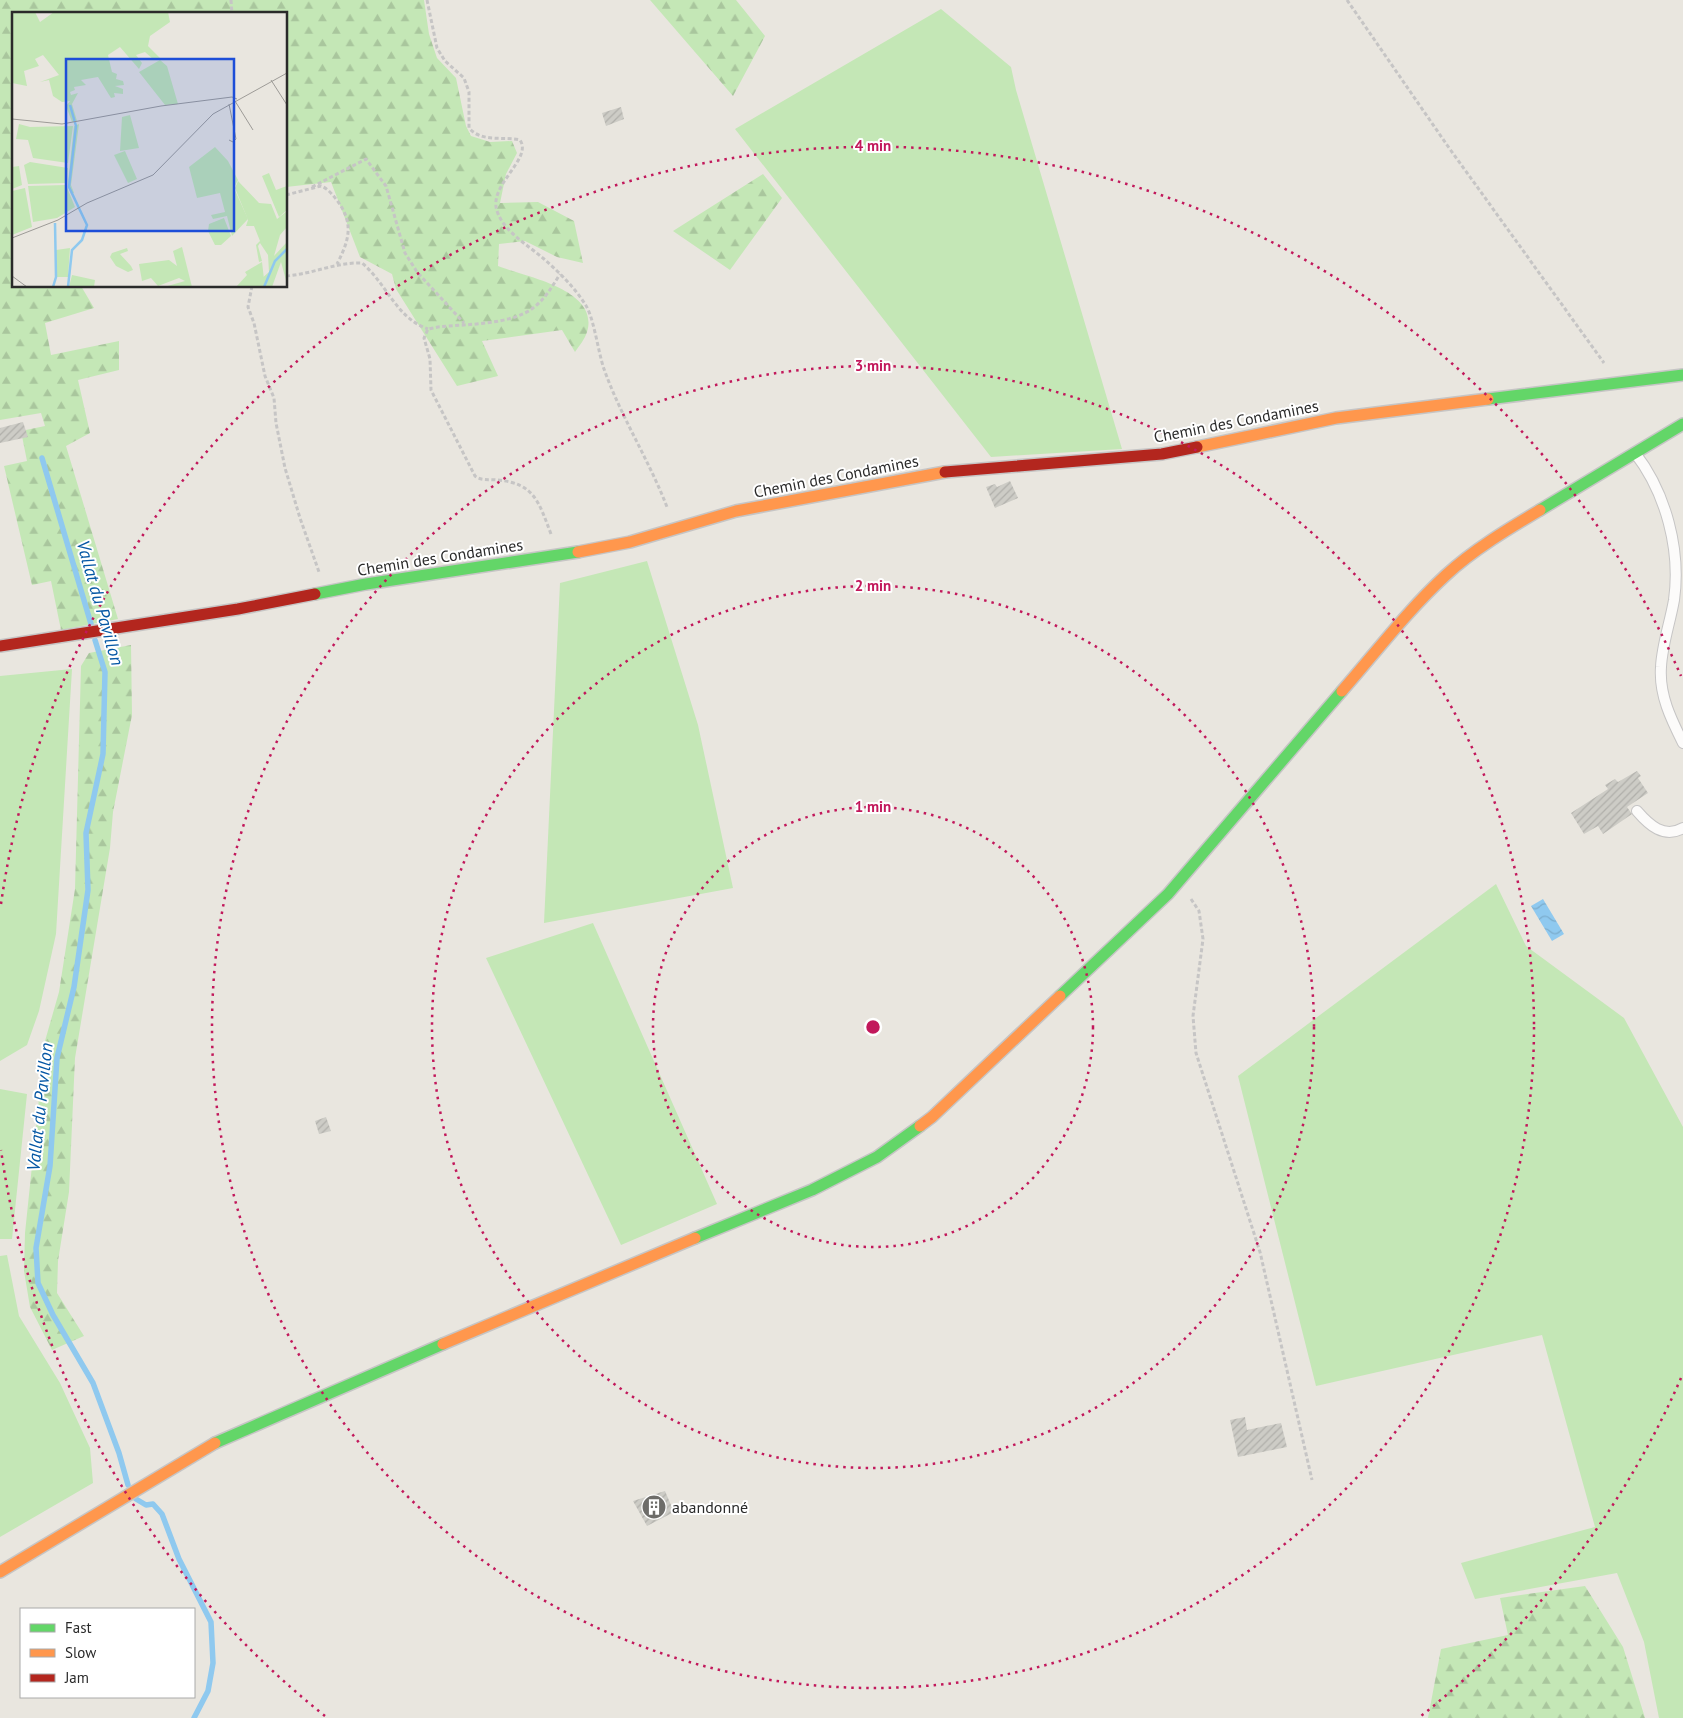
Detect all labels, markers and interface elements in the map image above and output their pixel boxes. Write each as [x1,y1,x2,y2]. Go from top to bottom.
inset map [12,12,288,288]
text: 4 min [855,136,891,155]
text: 3 min [855,356,891,375]
street label: Chemin des Condamines [1152,395,1320,447]
street label: Chemin des Condamines [752,450,920,502]
street label: Chemin des Condamines [356,534,524,580]
water label: Vallat du Pavillon [72,538,129,668]
text: 2 min [855,576,891,595]
text: 1 min [855,797,891,816]
centre of rings [864,1018,882,1036]
water label: Vallat du Pavillon [21,1042,58,1172]
building icon: abandonné [641,1494,667,1520]
place label: abandonné [672,1497,748,1517]
legend [20,1608,195,1698]
text: Fast [65,1618,92,1637]
text: Slow [65,1643,96,1662]
text: Jam [64,1668,89,1687]

